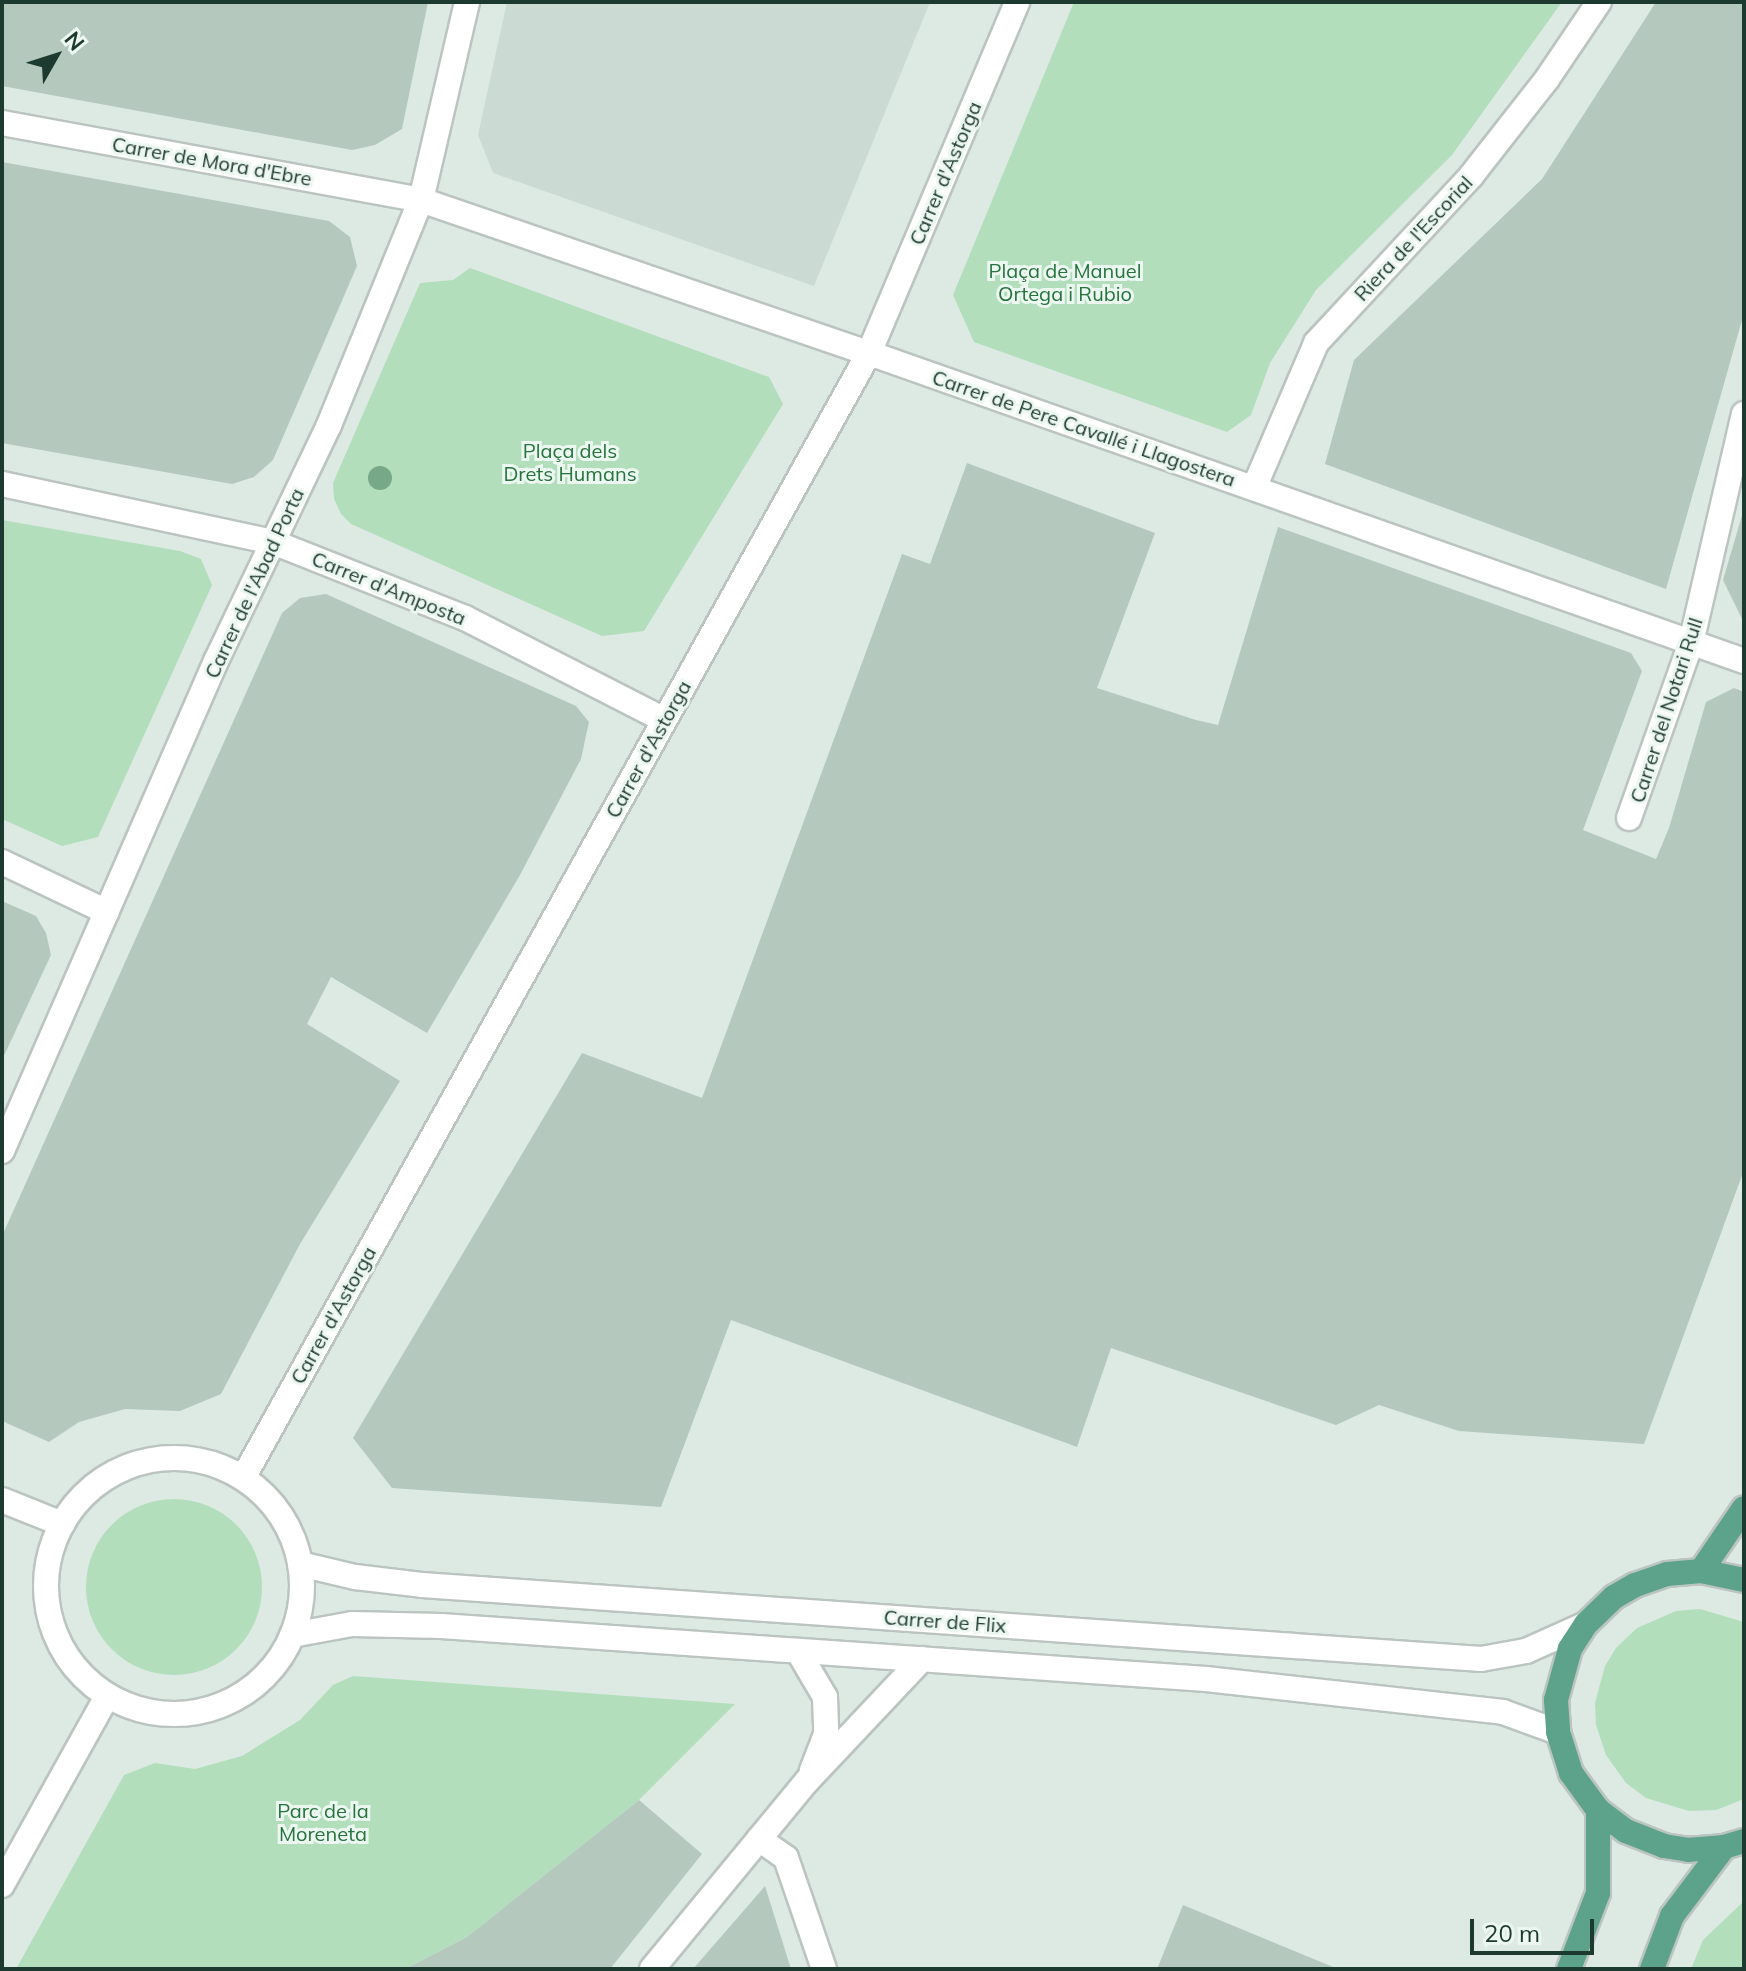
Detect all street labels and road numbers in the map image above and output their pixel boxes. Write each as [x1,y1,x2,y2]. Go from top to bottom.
street label: Carrer d'Astorga [904,98,986,248]
street label: Carrer de Mora d'Ebre [110,132,314,190]
street label: Riera de l'Escorial [1349,170,1477,306]
street label: Carrer de Pere Cavallé i Llagostera [929,365,1239,491]
street label: Carrer de l'Abad Porta [199,484,309,682]
street label: Carrer d'Amposta [308,546,470,630]
street label: Carrer del Notari Rull [1625,614,1707,806]
street label: Carrer d'Astorga [600,676,696,822]
street label: Carrer d'Astorga [285,1242,381,1388]
street label: Carrer de Flix [883,1605,1007,1637]

